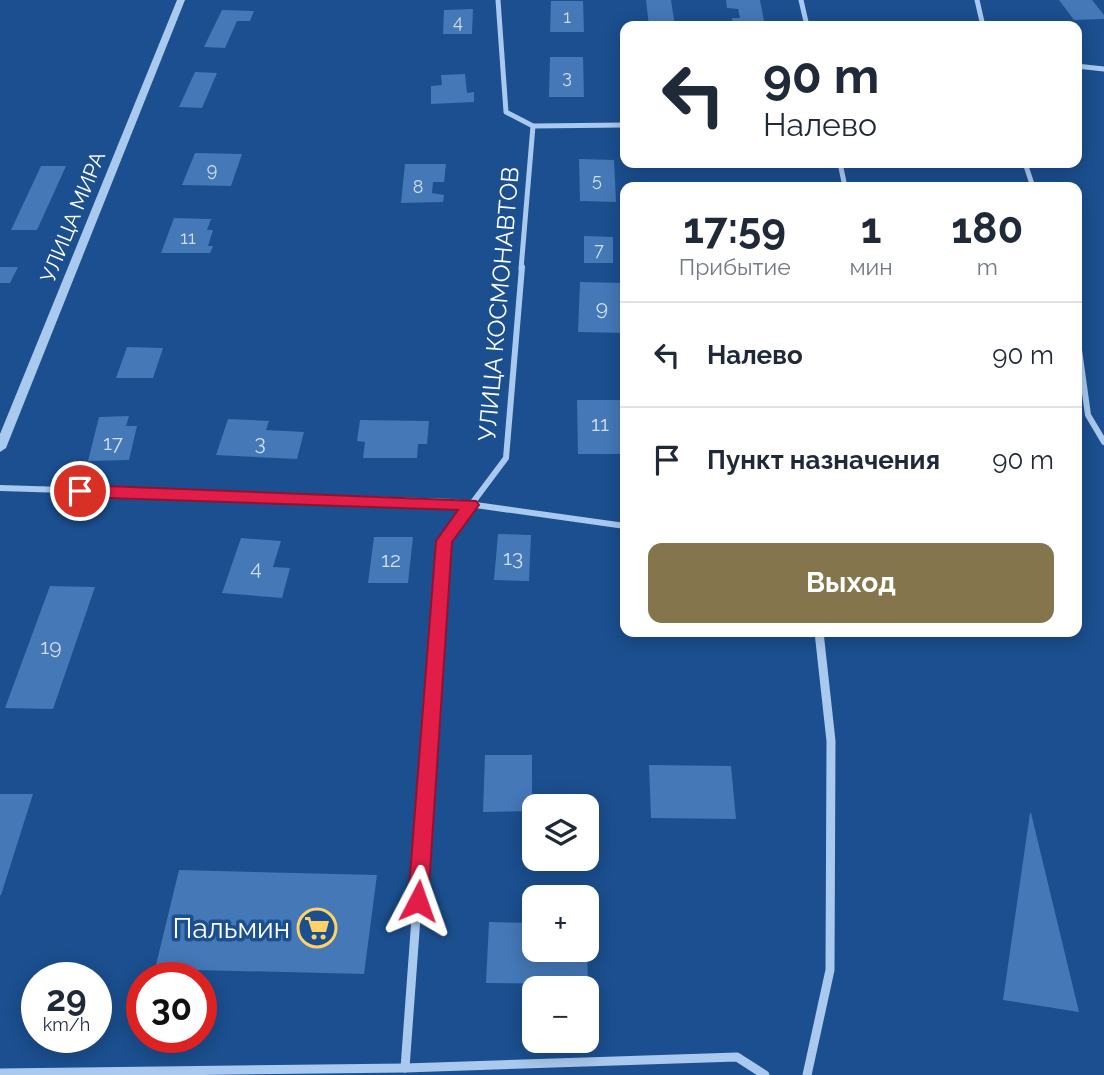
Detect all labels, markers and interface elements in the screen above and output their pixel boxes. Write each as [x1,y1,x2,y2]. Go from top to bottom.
house number: 1 [563,6,571,27]
house number: 4 [453,11,463,32]
text: 90 m [763,47,879,104]
icon: left [648,49,739,140]
house number: 3 [562,66,572,87]
text: Налево [763,106,877,143]
street label: УЛИЦА МИРА [35,148,110,286]
house number: 9 [207,159,217,180]
street label: УЛИЦА КОСМОНАВТОВ [472,166,525,442]
house number: 5 [592,169,602,190]
house number: 8 [413,176,423,197]
text: 17:59 [683,204,786,253]
text: 1 [861,204,881,253]
text: 180 [951,204,1023,253]
house number: 11 [180,227,196,248]
house number: 7 [594,239,604,260]
text: Прибытие [679,253,791,280]
text: мин [849,253,893,280]
text: m [977,253,998,280]
house number: 9 [596,295,608,320]
icon: left [648,336,686,374]
text: Налево [707,340,803,370]
text: 90 m [992,340,1054,370]
house number: 11 [591,411,609,436]
house number: 17 [103,430,124,455]
house number: 3 [254,430,266,455]
icon: arrive [648,441,686,479]
text: Пункт назначения [707,445,940,475]
text: 90 m [992,445,1054,475]
pin [50,461,110,521]
icon: arrive [61,472,99,510]
button: Выход [648,543,1054,623]
house number: 13 [503,545,523,570]
house number: 12 [381,547,401,572]
house number: 4 [250,555,262,580]
house number: 19 [40,634,62,659]
map controls [522,794,599,1053]
button: layers [522,794,599,871]
position arrow [381,864,455,938]
button: + [522,885,599,962]
supermarket icon: Пальмин [296,907,338,949]
place label: Пальмин [173,912,290,945]
speed limit sign: 30 [126,962,217,1053]
button: − [522,976,599,1053]
text: 29 [46,978,87,1019]
text: km/h [43,1014,90,1035]

